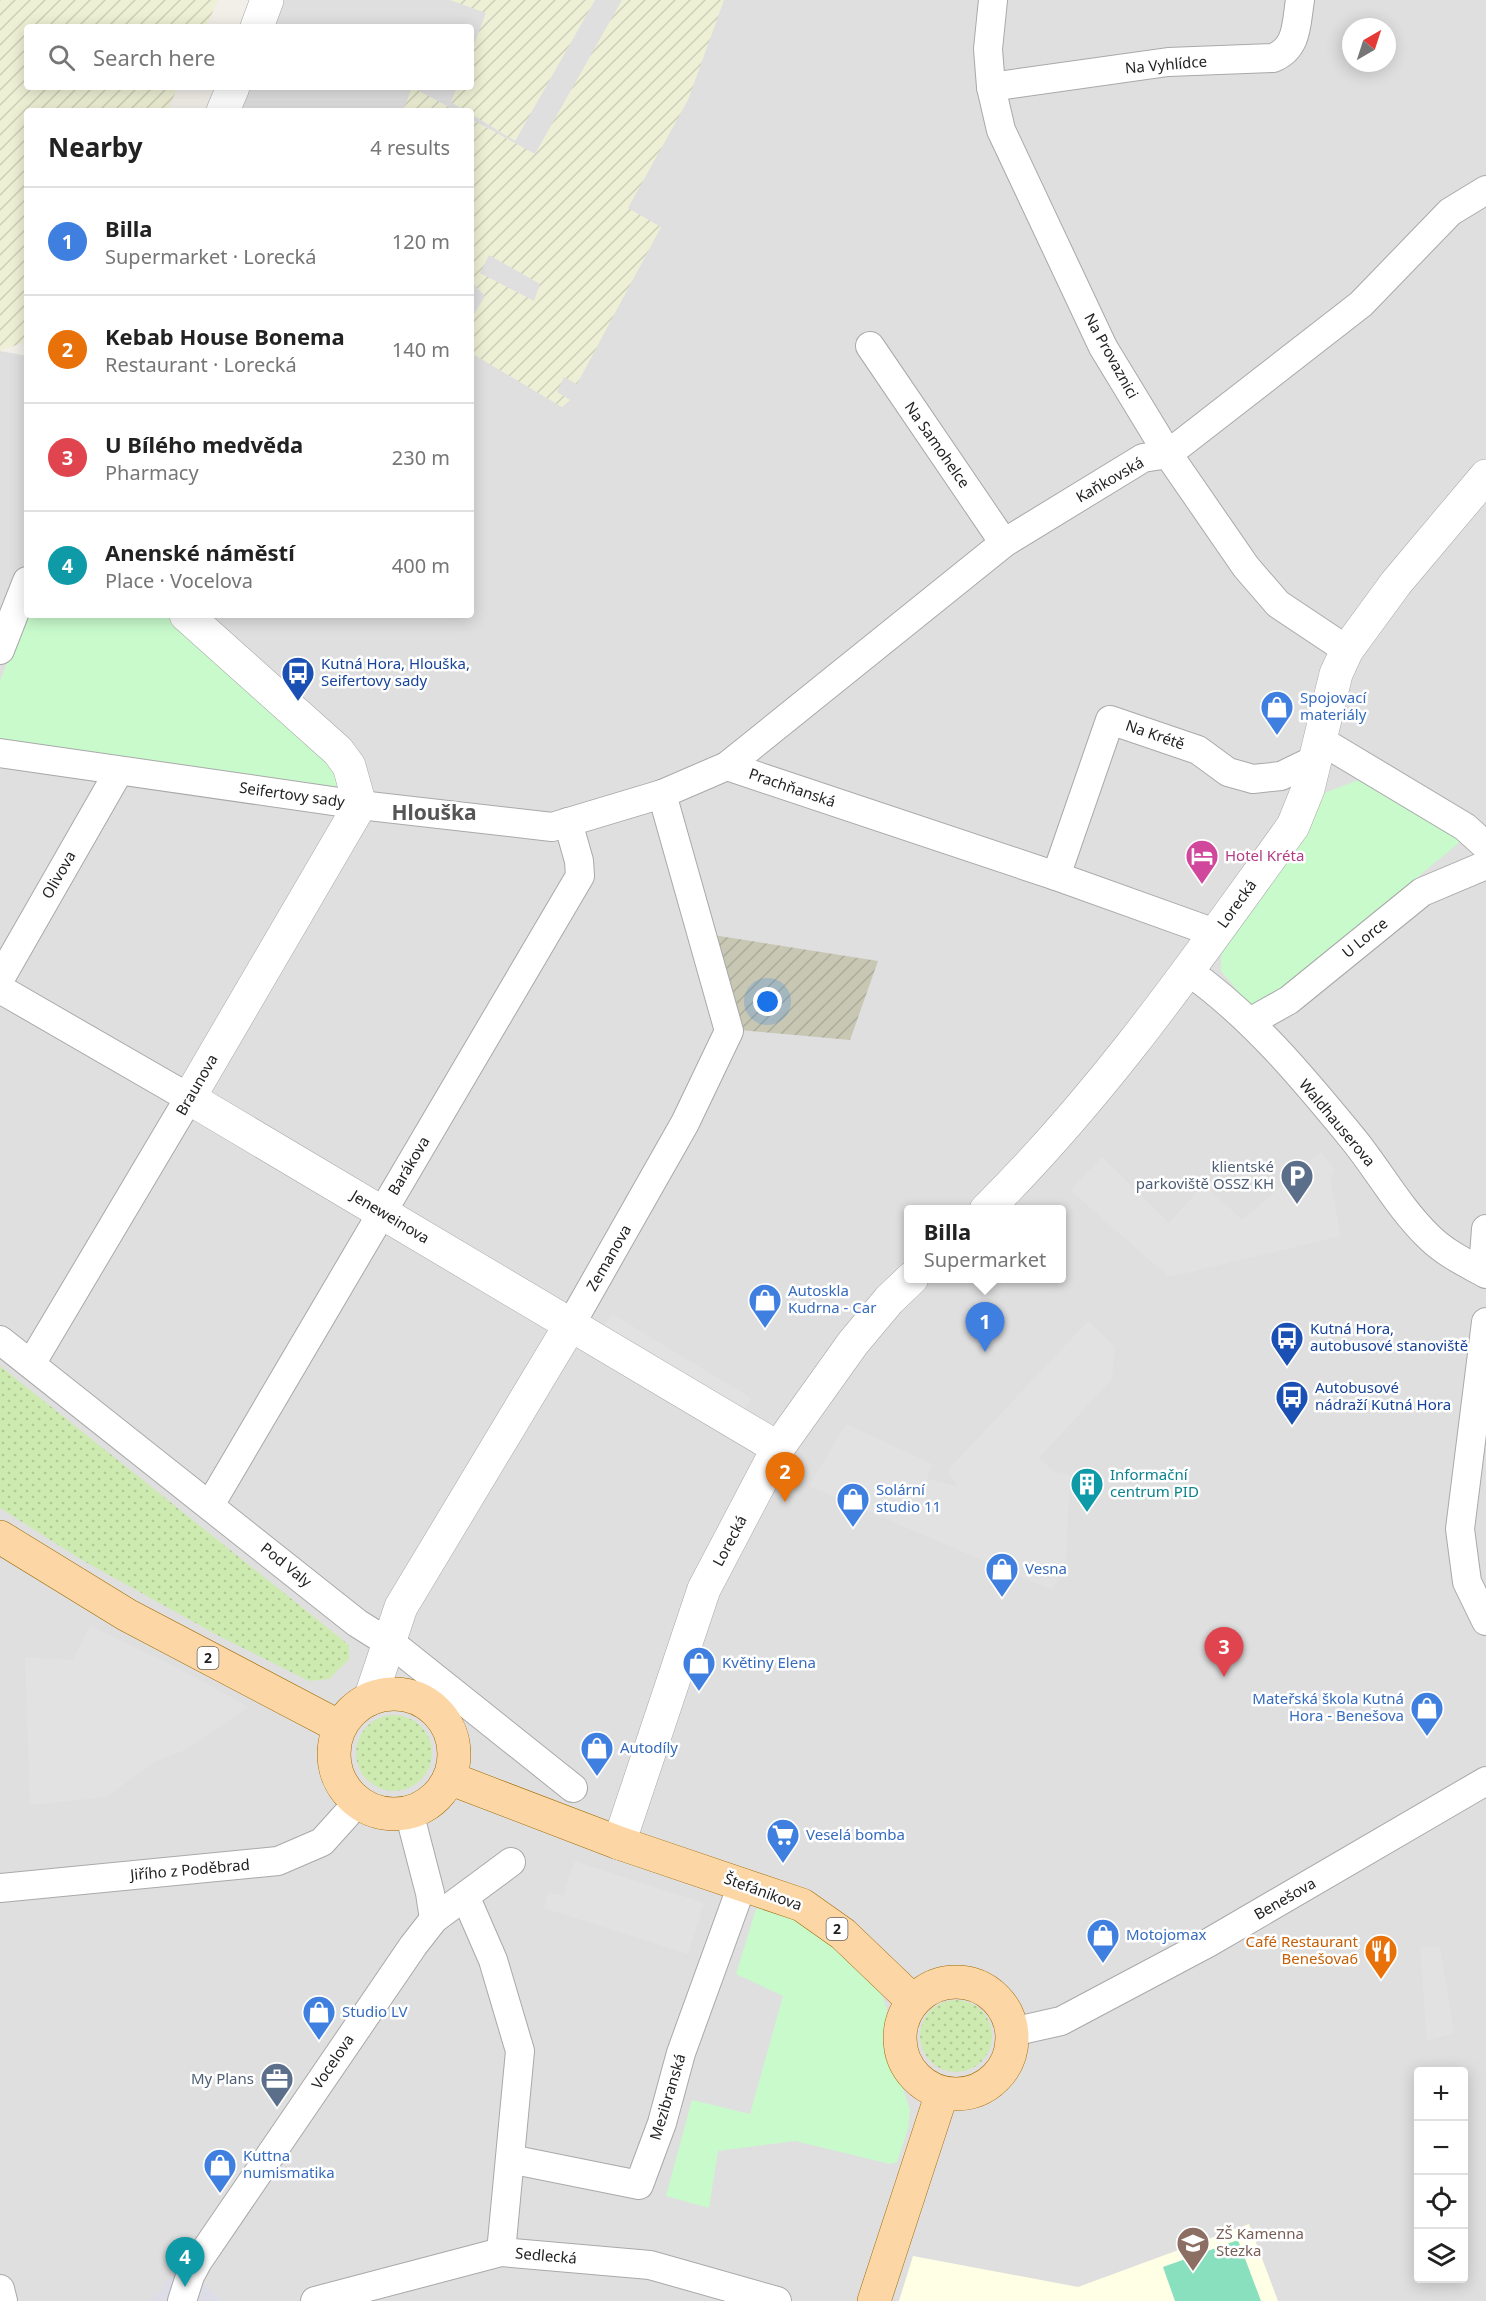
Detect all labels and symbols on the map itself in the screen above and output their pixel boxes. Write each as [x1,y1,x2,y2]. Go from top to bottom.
north arrow [1342,18,1396,72]
street label: Na Vyhlídce [1124,50,1208,78]
street label: Na Provaznici [1080,309,1144,402]
street label: Na Samohelce [901,397,975,491]
street label: Kaňkovská [1072,452,1147,507]
place label: Kutná Hora, Hlouška, Seifertovy sady [321,653,470,690]
bus stop icon: Kutná Hora, Hlouška, Seifertovy sady [280,655,316,702]
place label: Spojovací materiály [1300,687,1367,724]
shop icon: Spojovací materiály [1259,689,1295,736]
street label: Na Krétě [1123,715,1188,753]
street label: Prachňanská [746,763,838,811]
street label: Seifertovy sady [238,777,346,811]
district label: Hlouška [391,798,477,826]
hotel icon: Hotel Kréta [1184,838,1220,885]
place label: Hotel Kréta [1225,845,1304,865]
street label: Olivova [37,847,80,902]
street label: Lorecká [1212,875,1260,932]
street label: U Lorce [1337,913,1391,962]
your location [753,987,782,1016]
street label: Braunova [171,1050,222,1119]
street label: Waldhauserova [1295,1074,1380,1170]
street label: Barákova [383,1132,434,1199]
place label: klientské parkoviště OSSZ KH [1136,1156,1274,1193]
parking icon: klientské parkoviště OSSZ KH [1279,1158,1315,1205]
street label: Jeneweinova [346,1184,433,1247]
street label: Zemanova [581,1221,635,1294]
place label: Autoskla Kudrna - Car [788,1280,876,1317]
shop icon: Autoskla Kudrna - Car [747,1282,783,1329]
pin: 1 [966,1302,1004,1352]
place label: Kutná Hora, autobusové stanoviště [1310,1318,1468,1355]
bus stop icon: Kutná Hora, autobusové stanoviště [1269,1320,1305,1367]
place label: Autobusové nádraží Kutná Hora [1315,1377,1451,1414]
bus stop icon: Autobusové nádraží Kutná Hora [1274,1379,1310,1426]
pin: 2 [766,1452,804,1502]
place label: Informační centrum PID [1110,1464,1199,1501]
building icon: Informační centrum PID [1069,1466,1105,1513]
place label: Solární studio 11 [876,1479,941,1516]
shop icon: Solární studio 11 [835,1481,871,1528]
street label: Lorecká [707,1512,751,1569]
street label: Pod Valy [257,1538,316,1591]
shop icon: Vesna [984,1551,1020,1598]
place label: Vesna [1025,1558,1067,1578]
pin: 3 [1204,1628,1244,1677]
shop icon: Květiny Elena [681,1645,717,1692]
road number: 2 [198,1647,218,1669]
place label: Květiny Elena [722,1652,816,1672]
place label: Mateřská škola Kutná Hora - Benešova [1252,1688,1404,1725]
shop icon: Mateřská škola Kutná Hora - Benešova [1409,1690,1445,1737]
shop icon: Autodíly [579,1730,615,1777]
place label: Autodíly [620,1737,678,1757]
supermarket icon: Veselá bomba [765,1817,801,1864]
place label: Veselá bomba [806,1824,905,1844]
street label: Jiřího z Poděbrad [127,1854,250,1884]
street label: Štefánikova [722,1868,805,1914]
street label: Benešova [1250,1872,1319,1924]
shop icon: Motojomax [1085,1917,1121,1964]
road number: 2 [826,1918,848,1940]
place label: Motojomax [1126,1924,1207,1944]
place label: Café Restaurant Benešova6 [1246,1931,1359,1968]
restaurant icon: Café Restaurant Benešova6 [1363,1933,1399,1980]
shop icon: Studio LV [301,1994,337,2041]
place label: Studio LV [342,2001,408,2021]
street label: Vocelova [307,2030,358,2093]
street label: Mezibranská [644,2051,690,2142]
office icon: My Plans [259,2061,295,2108]
place label: My Plans [191,2068,254,2088]
place label: Kuttna numismatika [243,2145,335,2182]
shop icon: Kuttna numismatika [202,2147,238,2194]
place label: ZŠ Kamenna Stezka [1216,2223,1304,2260]
school or university icon: ZŠ Kamenna Stezka [1175,2225,1211,2272]
pin: 4 [166,2238,204,2287]
street label: Sedlecká [514,2242,578,2268]

